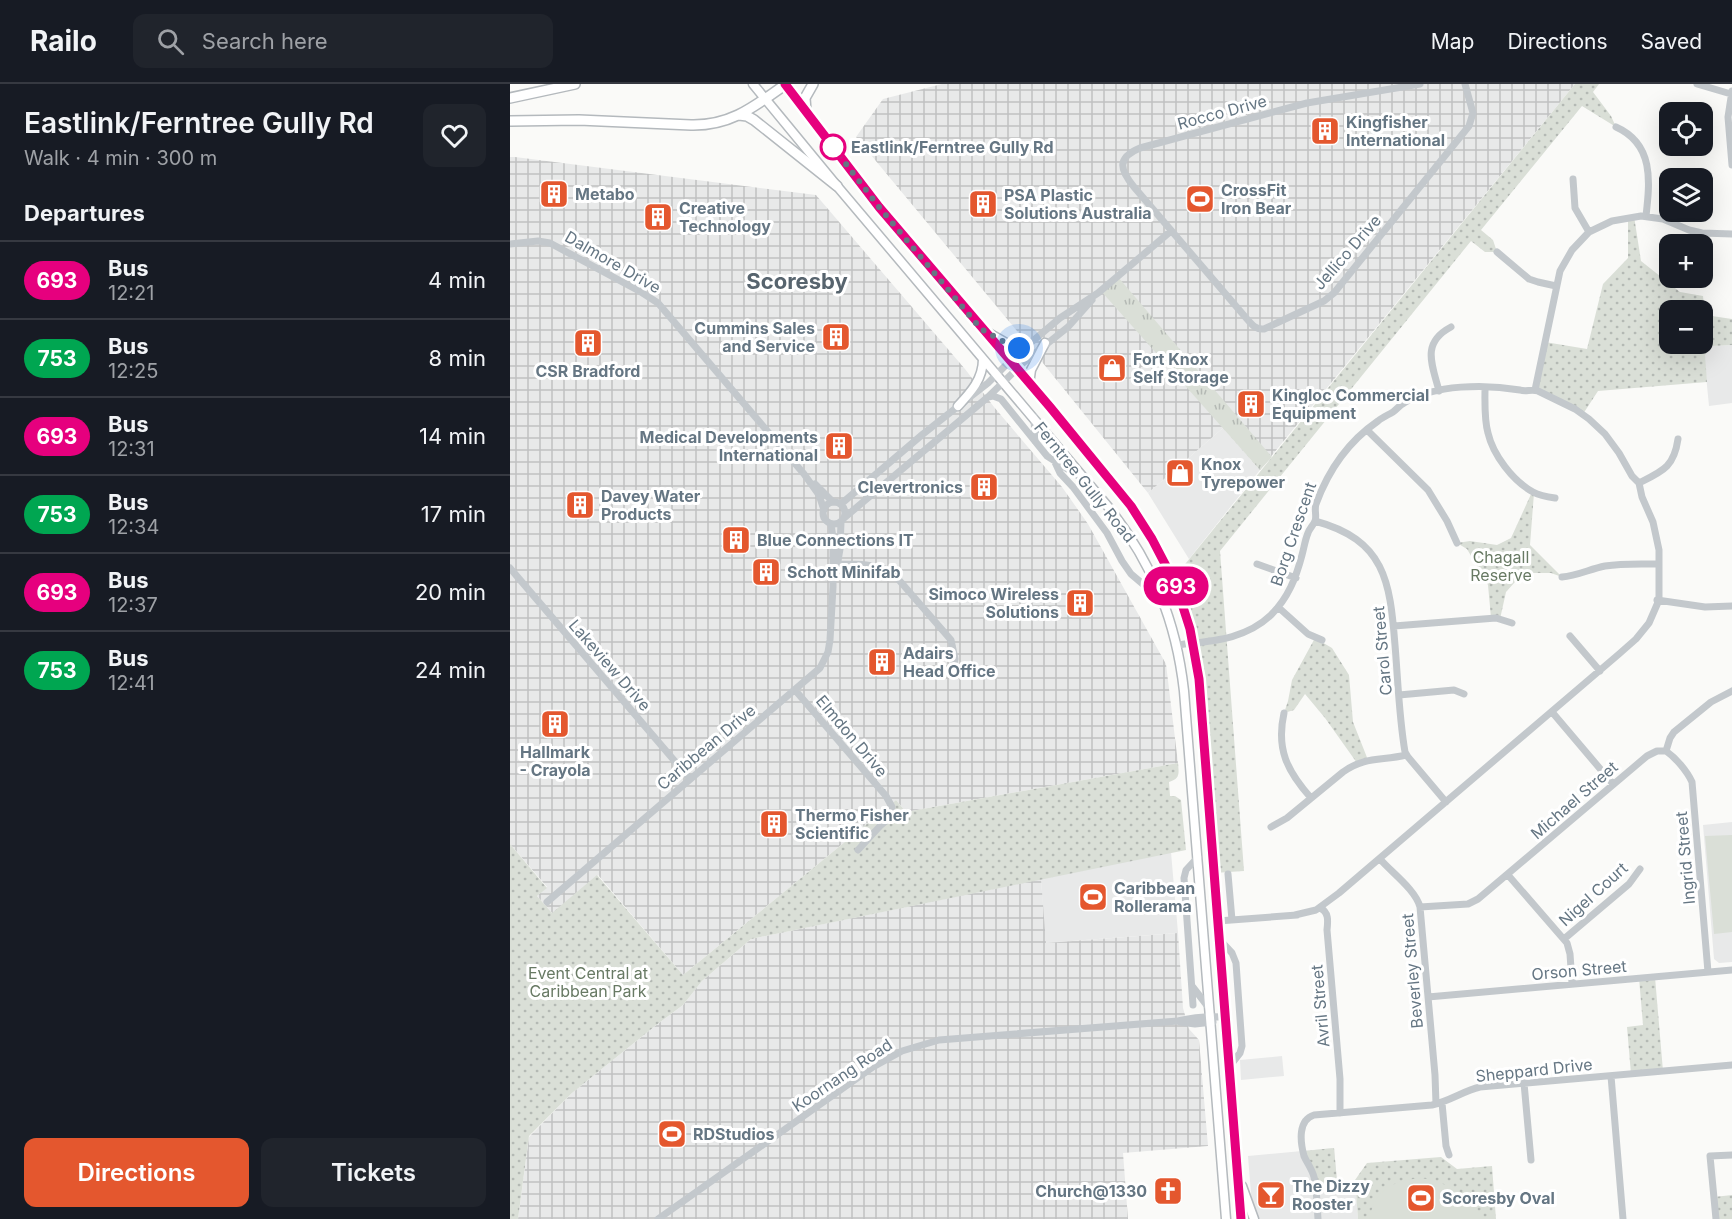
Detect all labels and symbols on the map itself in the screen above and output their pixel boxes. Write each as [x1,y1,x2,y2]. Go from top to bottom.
street label: Rocco Drive [1175,90,1269,134]
place label: Kingfisher International [1346,112,1445,150]
building icon: Kingfisher International [1309,115,1341,147]
marker: Eastlink/Ferntree Gully Rd [820,134,846,160]
place label: Eastlink/Ferntree Gully Rd [851,137,1054,157]
building icon: Metabo [538,178,570,210]
place label: CrossFit Iron Bear [1221,180,1292,218]
sports icon: CrossFit Iron Bear [1184,183,1216,215]
place label: Metabo [575,184,635,204]
place label: PSA Plastic Solutions Australia [1004,185,1152,223]
building icon: PSA Plastic Solutions Australia [967,188,999,220]
place label: Creative Technology [679,198,771,236]
building icon: Creative Technology [642,201,674,233]
street label: Jellico Drive [1309,210,1385,294]
street label: Dalmore Drive [562,227,664,297]
district label: Scoresby [746,268,848,294]
place label: Cummins Sales and Service [694,318,815,356]
building icon: Cummins Sales and Service [820,321,852,353]
building icon: CSR Bradford [572,327,604,359]
your location [1004,333,1034,363]
place label: Fort Knox Self Storage [1133,349,1229,387]
shop icon: Fort Knox Self Storage [1096,352,1128,384]
place label: CSR Bradford [536,361,640,381]
place label: Kingloc Commercial Equipment [1272,385,1429,423]
building icon: Kingloc Commercial Equipment [1235,388,1267,420]
street label: Ferntree Gully Road [1030,418,1140,546]
place label: Medical Developments International [639,427,818,465]
building icon: Medical Developments International [823,430,855,462]
place label: Knox Tyrepower [1201,454,1286,492]
shop icon: Knox Tyrepower [1164,457,1196,489]
building icon: Clevertronics [968,471,1000,503]
place label: Clevertronics [857,477,963,497]
street label: Borg Crescent [1266,479,1320,589]
place label: Davey Water Products [601,486,701,524]
building icon: Davey Water Products [564,489,596,521]
building icon: Blue Connections IT [720,524,752,556]
place label: Blue Connections IT [757,530,914,550]
park label: Chagall Reserve [1470,547,1532,585]
building icon: Schott Minifab [750,556,782,588]
place label: Schott Minifab [787,562,901,582]
line badge: 693 [1142,566,1210,606]
place label: Simoco Wireless Solutions [928,584,1059,622]
building icon: Simoco Wireless Solutions [1064,587,1096,619]
street label: Carol Street [1368,606,1396,696]
street label: Lakeview Drive [565,615,655,715]
place label: Adairs Head Office [903,643,996,681]
building icon: Adairs Head Office [866,646,898,678]
street label: Elmdon Drive [812,691,892,781]
street label: Caribbean Drive [653,700,759,794]
building icon: Hallmark - Crayola [539,708,571,740]
place label: Hallmark - Crayola [519,742,591,780]
street label: Michael Street [1526,757,1622,843]
place label: Thermo Fisher Scientific [795,805,909,843]
building icon: Thermo Fisher Scientific [758,808,790,840]
street label: Ingrid Street [1671,811,1699,905]
street label: Nigel Court [1554,858,1632,930]
place label: Caribbean Rollerama [1114,878,1195,916]
sports icon: Caribbean Rollerama [1077,881,1109,913]
street label: Beverley Street [1397,913,1427,1029]
street label: Orson Street [1531,956,1627,984]
park label: Event Central at Caribbean Park [528,963,648,1001]
street label: Avril Street [1306,964,1334,1048]
street label: Koornang Road [788,1034,896,1116]
street label: Sheppard Drive [1475,1054,1593,1086]
sports icon: RDStudios [656,1118,688,1150]
place label: RDStudios [693,1124,775,1144]
church icon: Church@1330 [1152,1175,1184,1207]
place label: The Dizzy Rooster [1292,1176,1370,1214]
bar icon: The Dizzy Rooster [1255,1179,1287,1211]
place label: Church@1330 [1035,1181,1147,1201]
sports icon: Scoresby Oval [1405,1182,1437,1214]
place label: Scoresby Oval [1442,1188,1555,1208]

